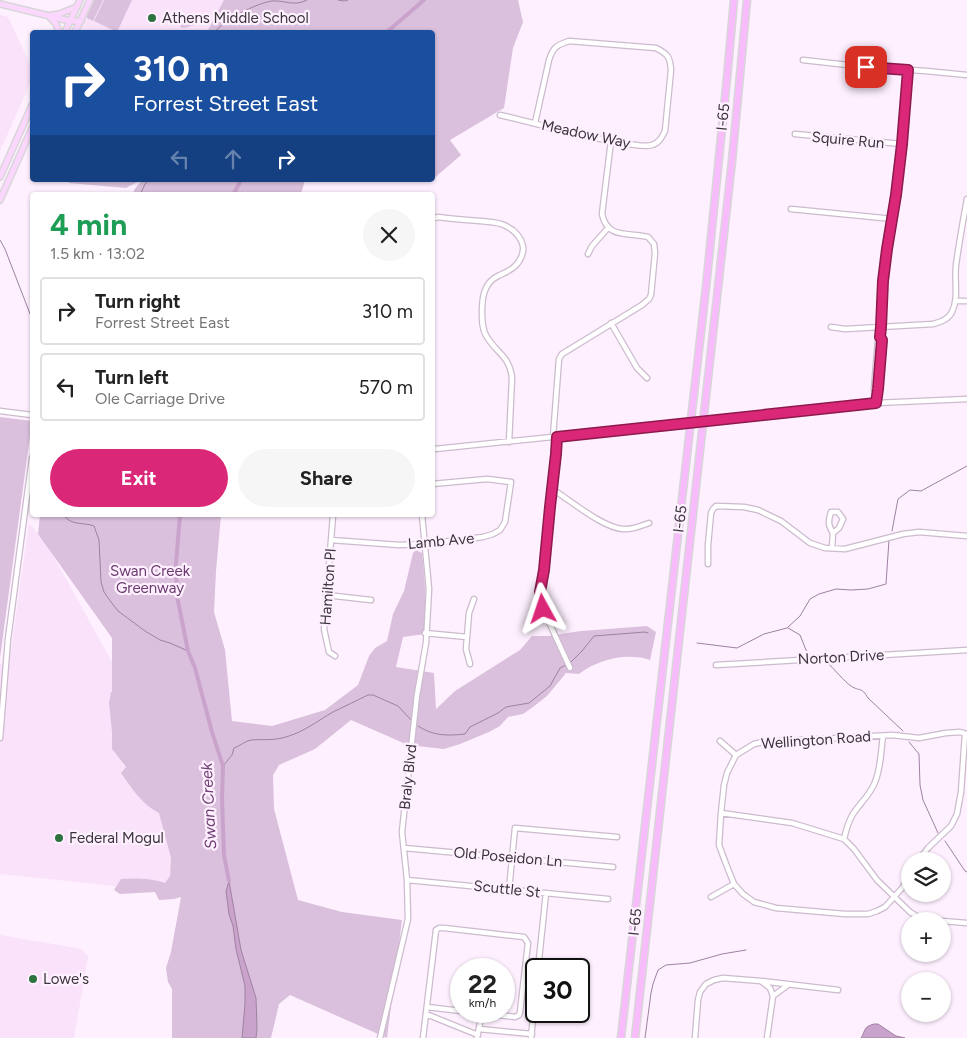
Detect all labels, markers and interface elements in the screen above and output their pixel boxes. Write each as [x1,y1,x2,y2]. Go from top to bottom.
place label: Athens Middle School [162,9,309,27]
marker: Athens Middle School [146,12,158,24]
pin [845,46,887,88]
text: 310 m [133,48,229,90]
icon: right [50,50,115,115]
icon: arrive [852,53,880,81]
text: Forrest Street East [133,90,318,117]
street label: I-65 [713,102,733,132]
street label: Meadow Way [540,116,632,152]
street label: Squire Run [811,128,885,152]
icon: left [166,145,194,173]
icon: ahead [219,145,247,173]
icon: right [272,145,300,173]
text: 4 min [50,206,127,243]
button: close [363,209,415,261]
text: 1.5 km · 13:02 [50,244,145,263]
text: Turn right [95,290,181,313]
icon: right [52,297,80,325]
text: 310 m [362,300,413,323]
text: Forrest Street East [95,313,230,332]
text: Turn left [95,366,169,389]
icon: left [52,373,80,401]
text: 570 m [359,376,413,399]
text: Ole Carriage Drive [95,389,225,408]
button: Exit [50,449,228,507]
button: Share [238,449,415,507]
street label: I-65 [669,504,691,534]
street label: Lamb Ave [407,529,475,553]
street label: Hamilton Pl [316,548,340,626]
park label: Swan Creek Greenway [110,562,191,597]
position arrow [516,582,568,634]
street label: Norton Drive [797,646,885,668]
street label: Wellington Road [760,727,872,753]
street label: Braly Blvd [396,743,420,811]
water label: Swan Creek [197,761,220,850]
place label: Federal Mogul [69,829,164,847]
marker: Federal Mogul [53,832,65,844]
street label: Old Poseidon Ln [453,843,563,871]
map controls [901,852,951,1022]
button: layers [901,852,951,902]
street label: Scuttle St [473,877,542,901]
street label: I-65 [625,907,645,937]
button: + [901,912,951,962]
speed limit sign: 30 [525,958,590,1023]
text: 22 [468,969,497,999]
place label: Lowe's [43,970,89,988]
button: − [901,972,951,1022]
marker: Lowe's [27,973,39,985]
text: km/h [469,996,496,1010]

